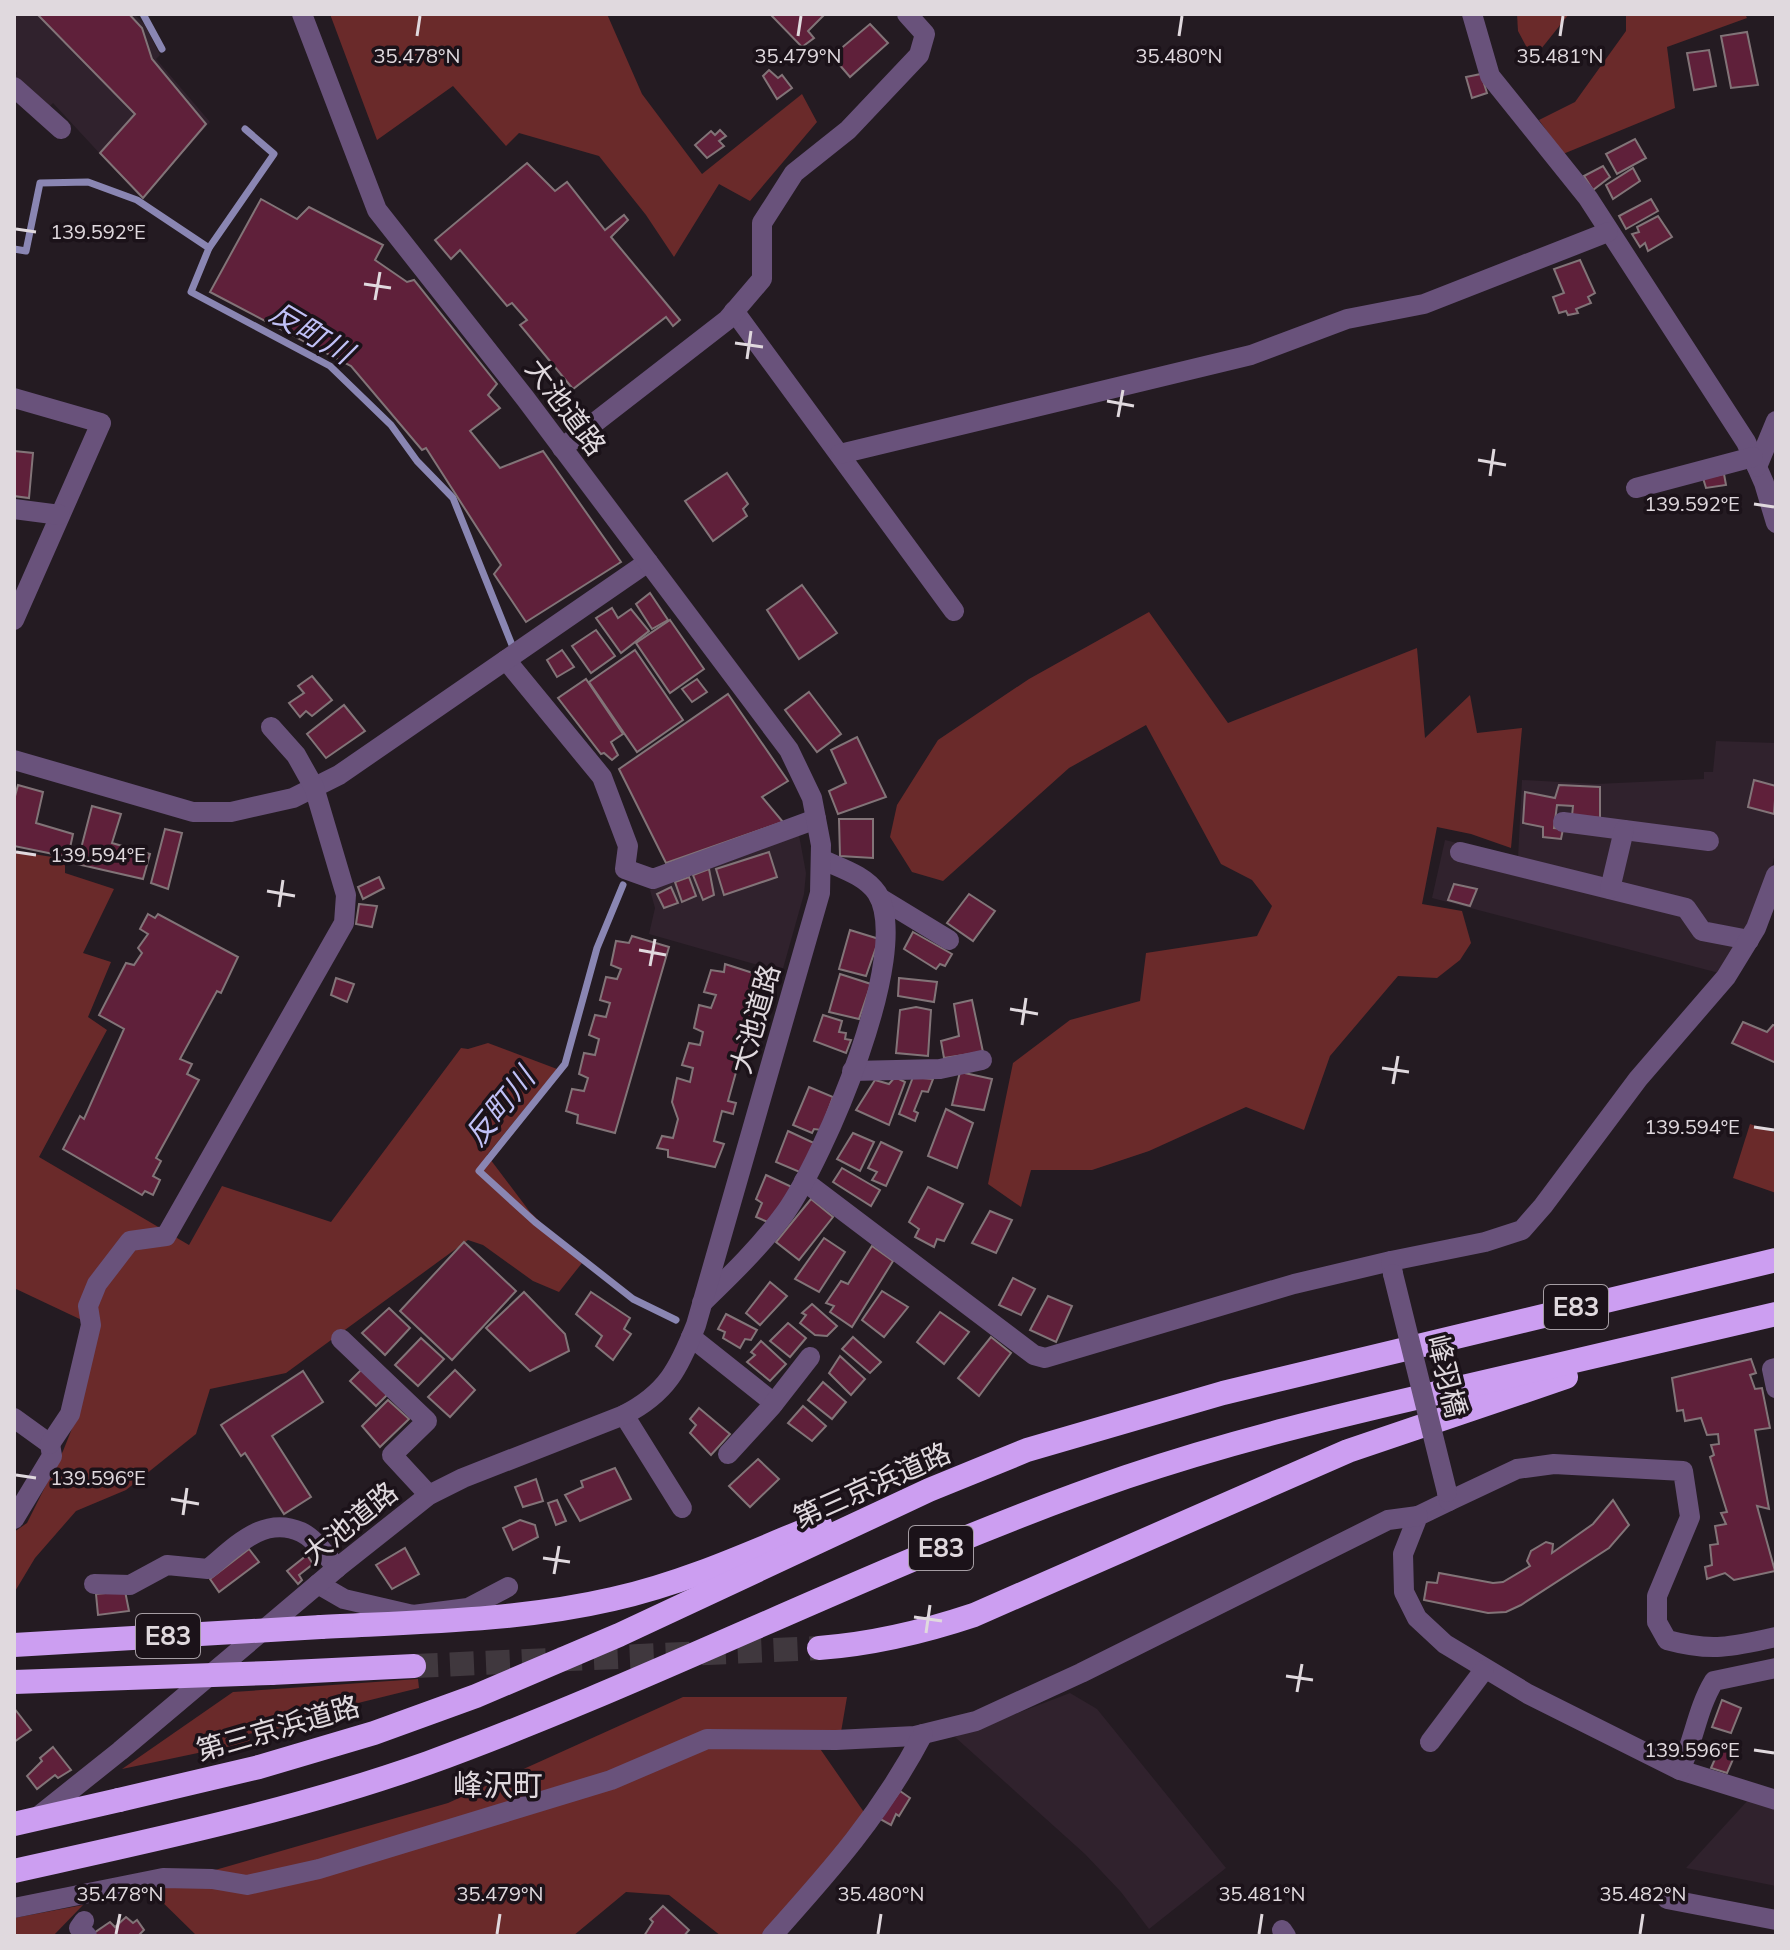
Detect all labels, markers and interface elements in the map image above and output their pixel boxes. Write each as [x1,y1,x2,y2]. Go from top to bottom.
text: 35.478°N [374,43,460,68]
text: 35.479°N [755,43,841,68]
text: 35.480°N [1136,43,1222,68]
text: 35.481°N [1517,43,1603,68]
text: 139.592°E [50,219,146,244]
water label: 反町川 [263,293,362,373]
street label: 大池道路 [519,351,614,462]
text: 139.592°E [1644,491,1740,516]
text: 139.594°E [50,842,146,867]
street label: 大池道路 [722,960,787,1078]
water label: 反町川 [456,1057,544,1153]
text: 139.594°E [1644,1114,1740,1139]
road number: E83 [1544,1285,1608,1329]
street label: 峰羽橋 [1420,1331,1475,1421]
street label: 第三京浜道路 [788,1434,956,1535]
text: 139.596°E [50,1465,146,1490]
street label: 大池道路 [295,1474,404,1571]
road number: E83 [909,1526,973,1570]
road number: E83 [136,1614,200,1658]
street label: 第三京浜道路 [192,1688,363,1767]
text: 139.596°E [1644,1737,1740,1762]
district label: 峰沢町 [453,1766,543,1804]
text: 35.478°N [77,1881,163,1906]
text: 35.479°N [457,1881,543,1906]
text: 35.480°N [838,1881,924,1906]
text: 35.481°N [1219,1881,1305,1906]
text: 35.482°N [1600,1881,1686,1906]

